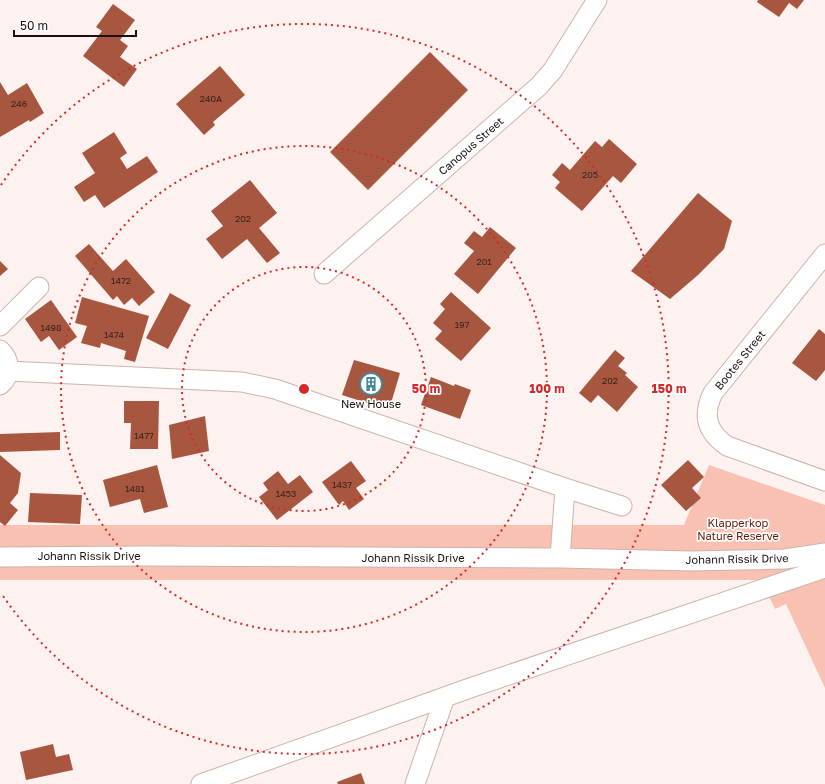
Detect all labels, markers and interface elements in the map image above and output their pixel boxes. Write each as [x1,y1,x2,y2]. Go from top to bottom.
scale bar [14,12,136,38]
text: 50 m [20,18,48,33]
house number: 240A [200,93,222,104]
house number: 246 [11,98,27,109]
street label: Canopus Street [436,114,506,177]
house number: 205 [582,169,598,180]
house number: 202 [235,213,251,224]
house number: 201 [476,256,492,267]
house number: 1472 [111,275,131,286]
house number: 197 [455,319,470,330]
house number: 1498 [41,322,61,333]
street label: Bootes Street [712,327,767,392]
house number: 1474 [104,329,125,340]
building icon: New House [358,371,384,397]
house number: 202 [602,375,618,386]
text: 50 m [412,381,440,396]
text: 100 m [529,381,565,396]
text: 150 m [652,381,686,396]
centre of rings [297,382,311,396]
place label: New House [341,397,401,410]
house number: 1477 [134,430,154,441]
house number: 1437 [332,479,352,490]
house number: 1481 [125,483,145,494]
house number: 1453 [276,488,296,499]
park label: Klapperkop Nature Reserve [697,516,779,542]
street label: Johann Rissik Drive [37,549,141,562]
street label: Johann Rissik Drive [361,551,465,564]
street label: Johann Rissik Drive [685,551,789,566]

